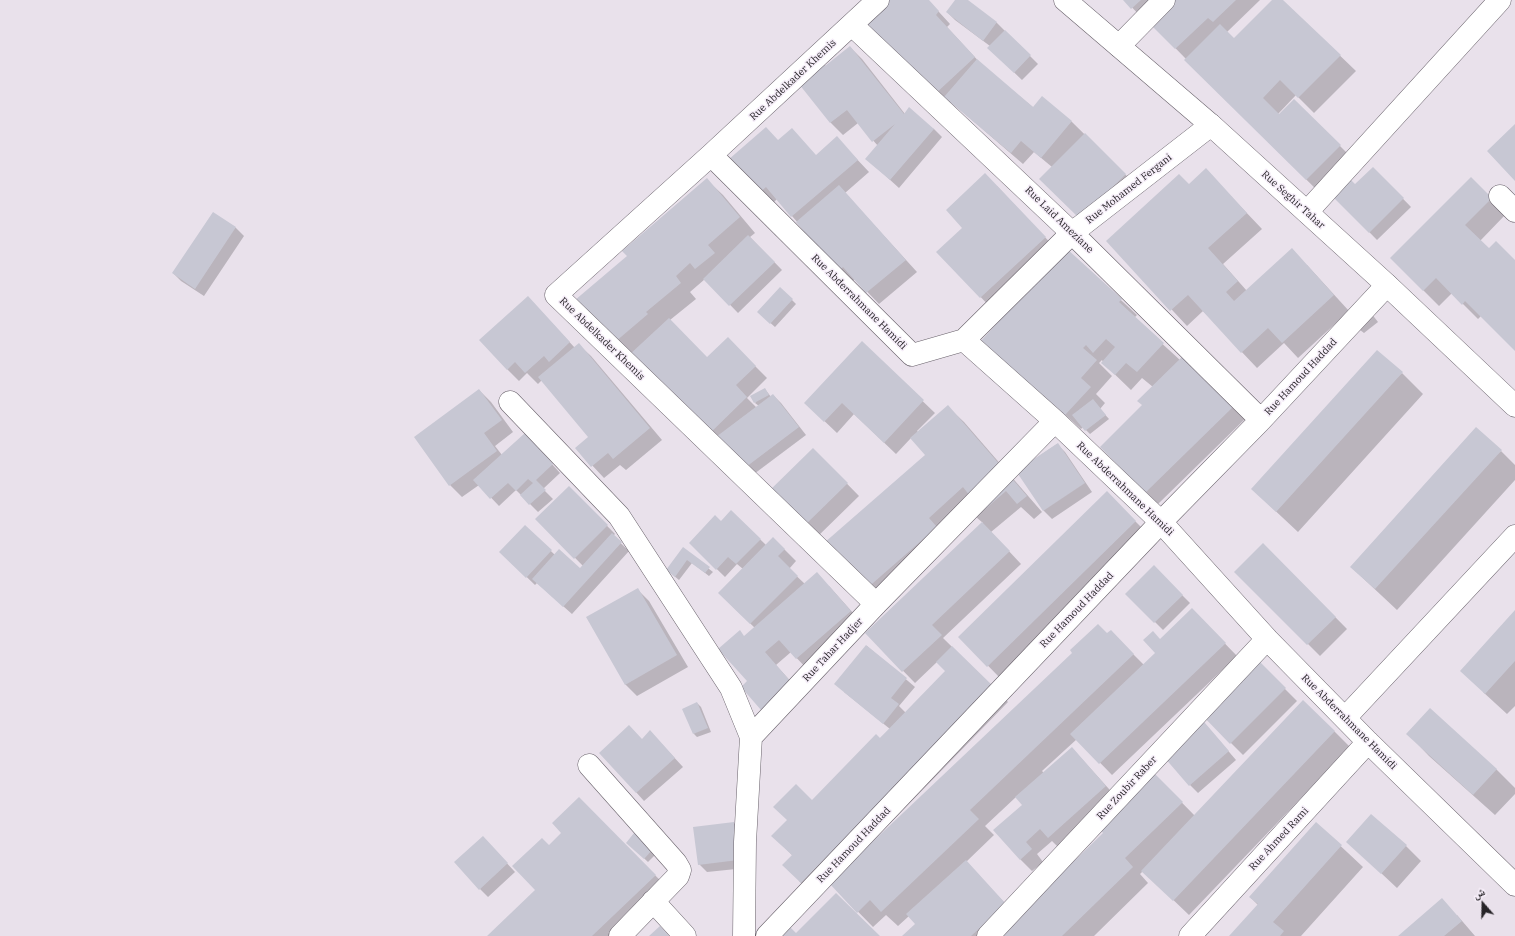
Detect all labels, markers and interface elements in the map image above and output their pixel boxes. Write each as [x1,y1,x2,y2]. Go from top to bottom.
street label: Rue Abdelkader Khemis [747,37,839,123]
street label: Rue Mohamed Fergani [1084,152,1174,226]
street label: Rue Seghir Tahar [1259,168,1327,232]
street label: Rue Laid Ameziane [1022,184,1096,256]
street label: Rue Abderrahmane Hamidi [809,252,909,352]
street label: Rue Abdelkader Khemis [557,295,647,383]
street label: Rue Hamoud Haddad [1262,336,1340,418]
street label: Rue Abderrahmane Hamidi [1074,440,1176,538]
street label: Rue Hamoud Haddad [1038,570,1116,650]
street label: Rue Tahar Hadjer [800,616,866,684]
street label: Rue Abderrahmane Hamidi [1299,672,1399,772]
street label: Rue Zoubir Raber [1094,754,1160,822]
street label: Rue Hamoud Haddad [815,805,893,885]
street label: Rue Ahmed Rami [1247,805,1311,873]
north arrow [1463,884,1503,924]
text: ش [1471,884,1487,901]

